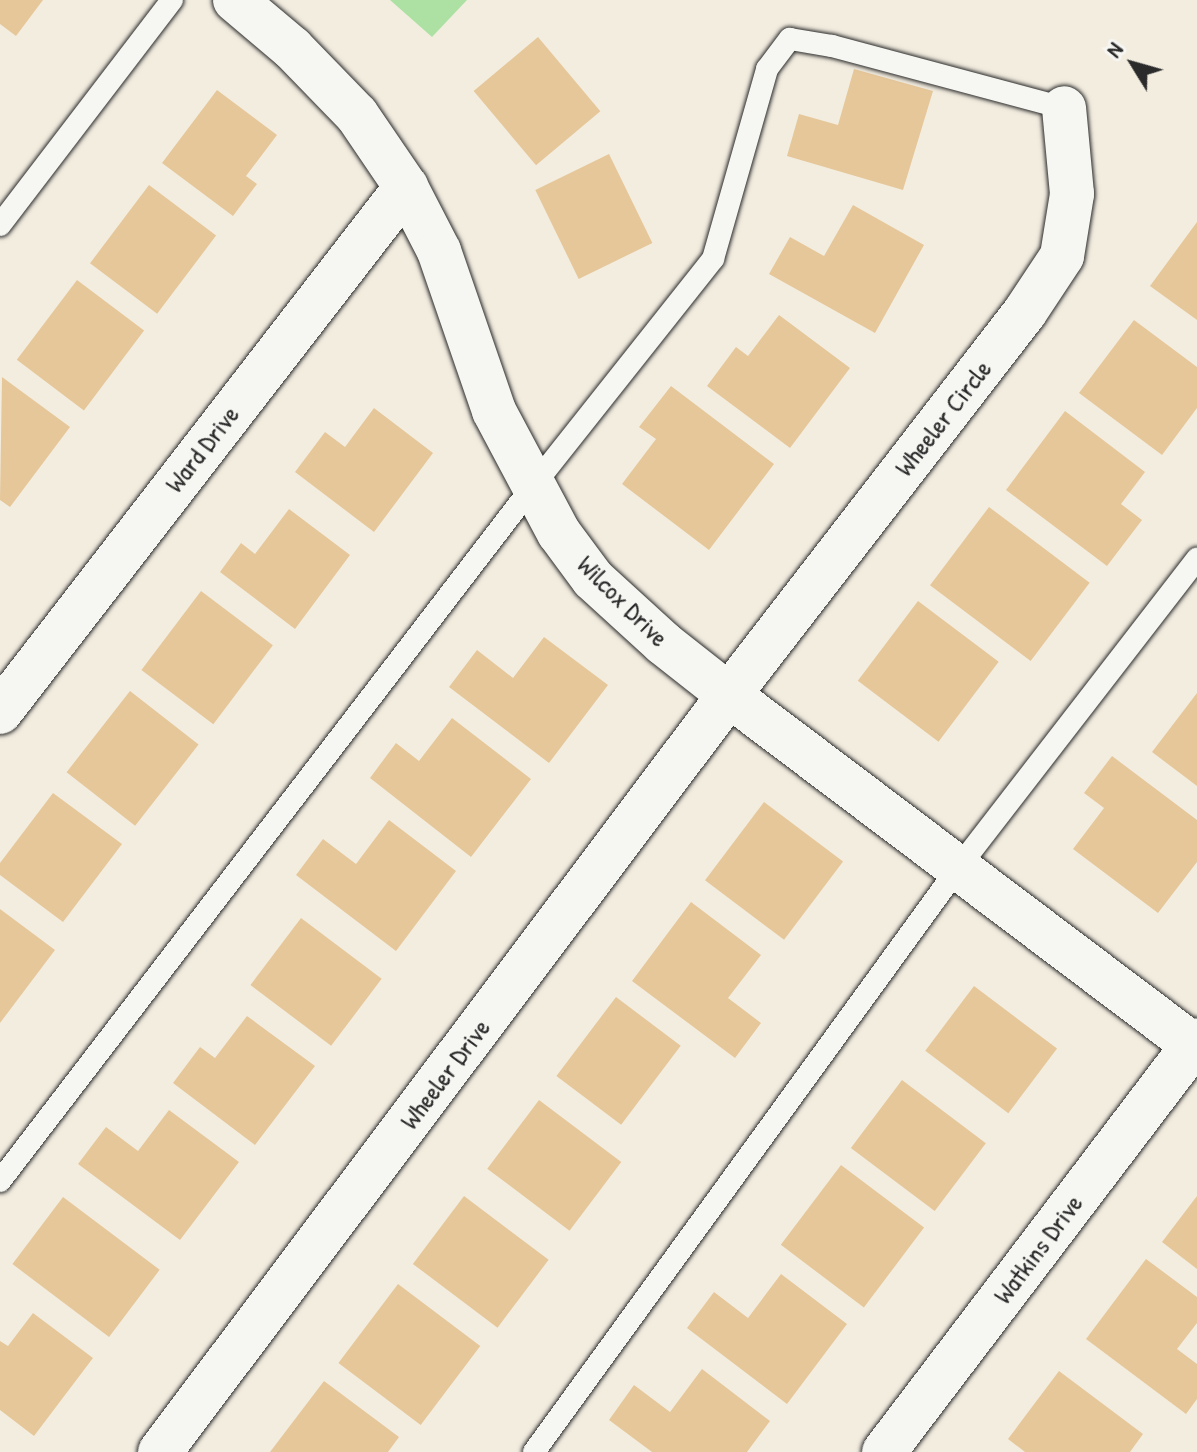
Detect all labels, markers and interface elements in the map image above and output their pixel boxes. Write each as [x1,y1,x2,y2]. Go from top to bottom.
north arrow [1093,24,1173,104]
text: N [1098,36,1129,63]
street label: Wheeler Circle [888,354,998,482]
street label: Ward Drive [159,399,245,499]
street label: Wilcox Drive [571,549,675,653]
street label: Wheeler Drive [393,1013,497,1135]
street label: Watkins Drive [987,1188,1089,1310]

